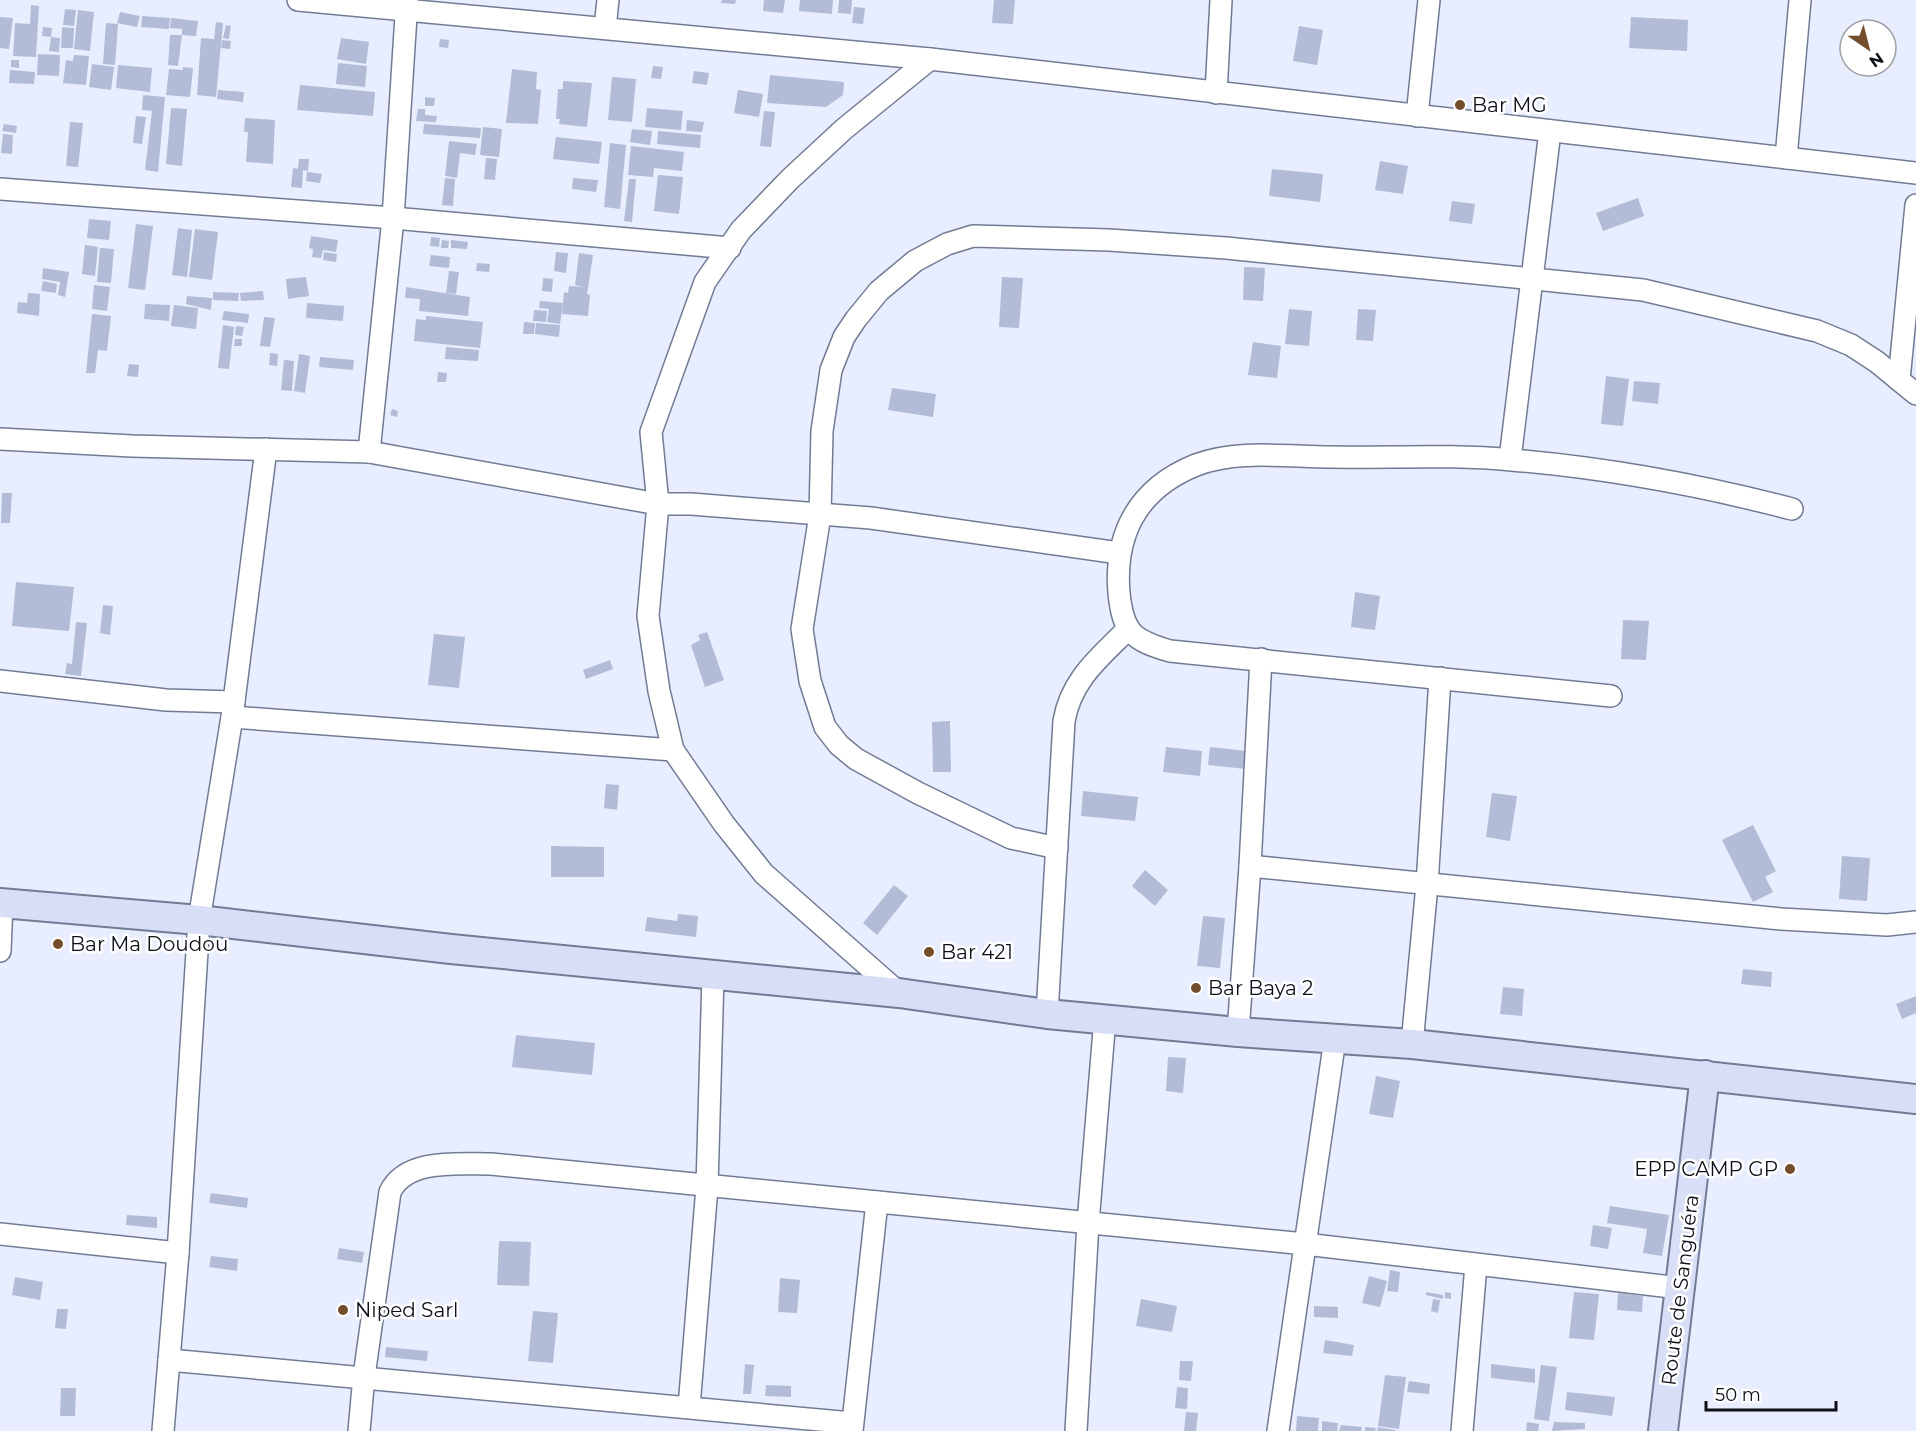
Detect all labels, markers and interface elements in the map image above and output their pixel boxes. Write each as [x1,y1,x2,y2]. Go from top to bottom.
north arrow [1838,18,1898,78]
text: N [1866,48,1887,71]
place label: Bar MG [1472,93,1547,117]
marker: Bar MG [1453,98,1467,112]
place label: Bar Ma Doudou [70,932,228,956]
marker: Bar Ma Doudou [51,937,65,951]
place label: Bar 421 [941,940,1013,964]
marker: Bar 421 [922,945,936,959]
place label: Bar Baya 2 [1208,976,1313,1000]
marker: Bar Baya 2 [1189,981,1203,995]
place label: EPP CAMP GP [1634,1157,1778,1181]
marker: EPP CAMP GP [1783,1162,1797,1176]
street label: Route de Sanguéra [1656,1193,1704,1387]
place label: Niped Sarl [355,1298,458,1322]
marker: Niped Sarl [336,1303,350,1317]
scale bar [1706,1374,1836,1412]
text: 50 m [1715,1384,1761,1406]

